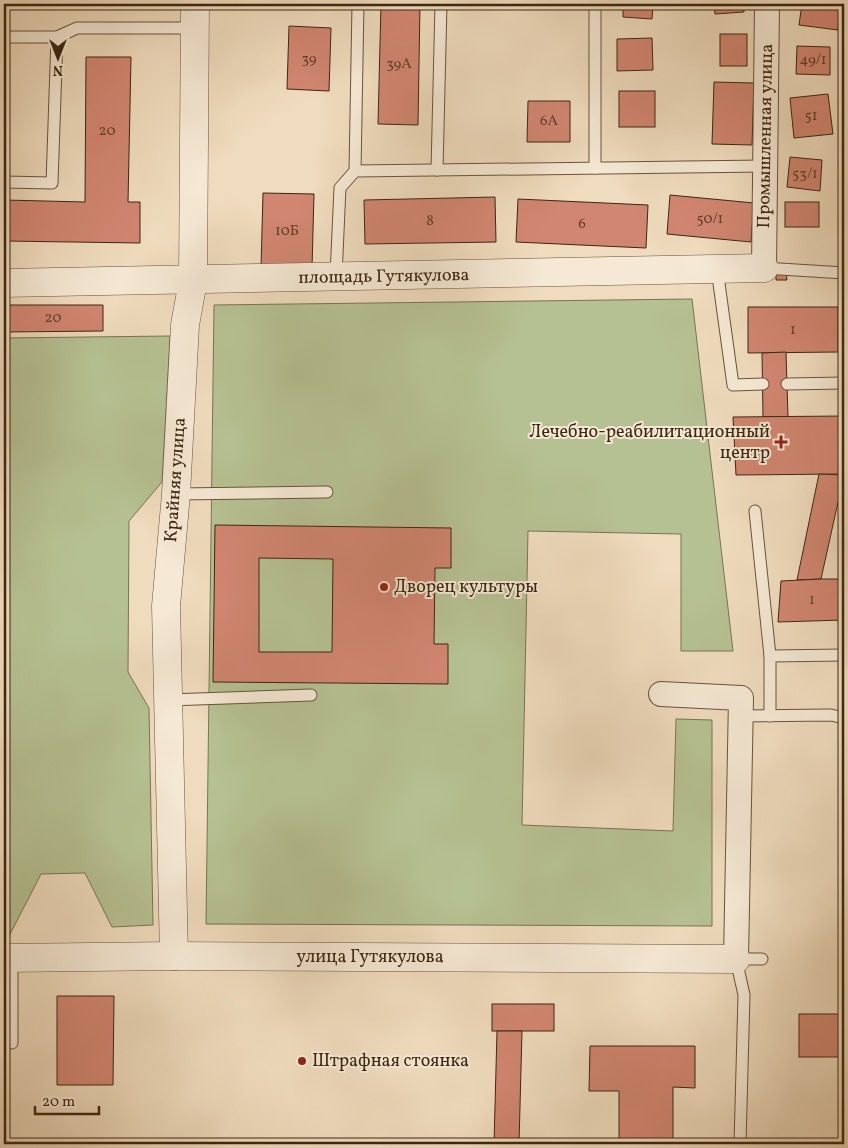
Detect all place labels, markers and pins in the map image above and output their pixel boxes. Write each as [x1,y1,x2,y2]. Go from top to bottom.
place label: Лечебно-реабилитационный центр [529,420,770,466]
marker: Лечебно-реабилитационный центр [774,435,788,449]
place label: Дворец культуры [394,575,538,600]
marker: Дворец культуры [378,581,390,593]
place label: Штрафная стоянка [312,1049,469,1074]
marker: Штрафная стоянка [296,1055,308,1067]

